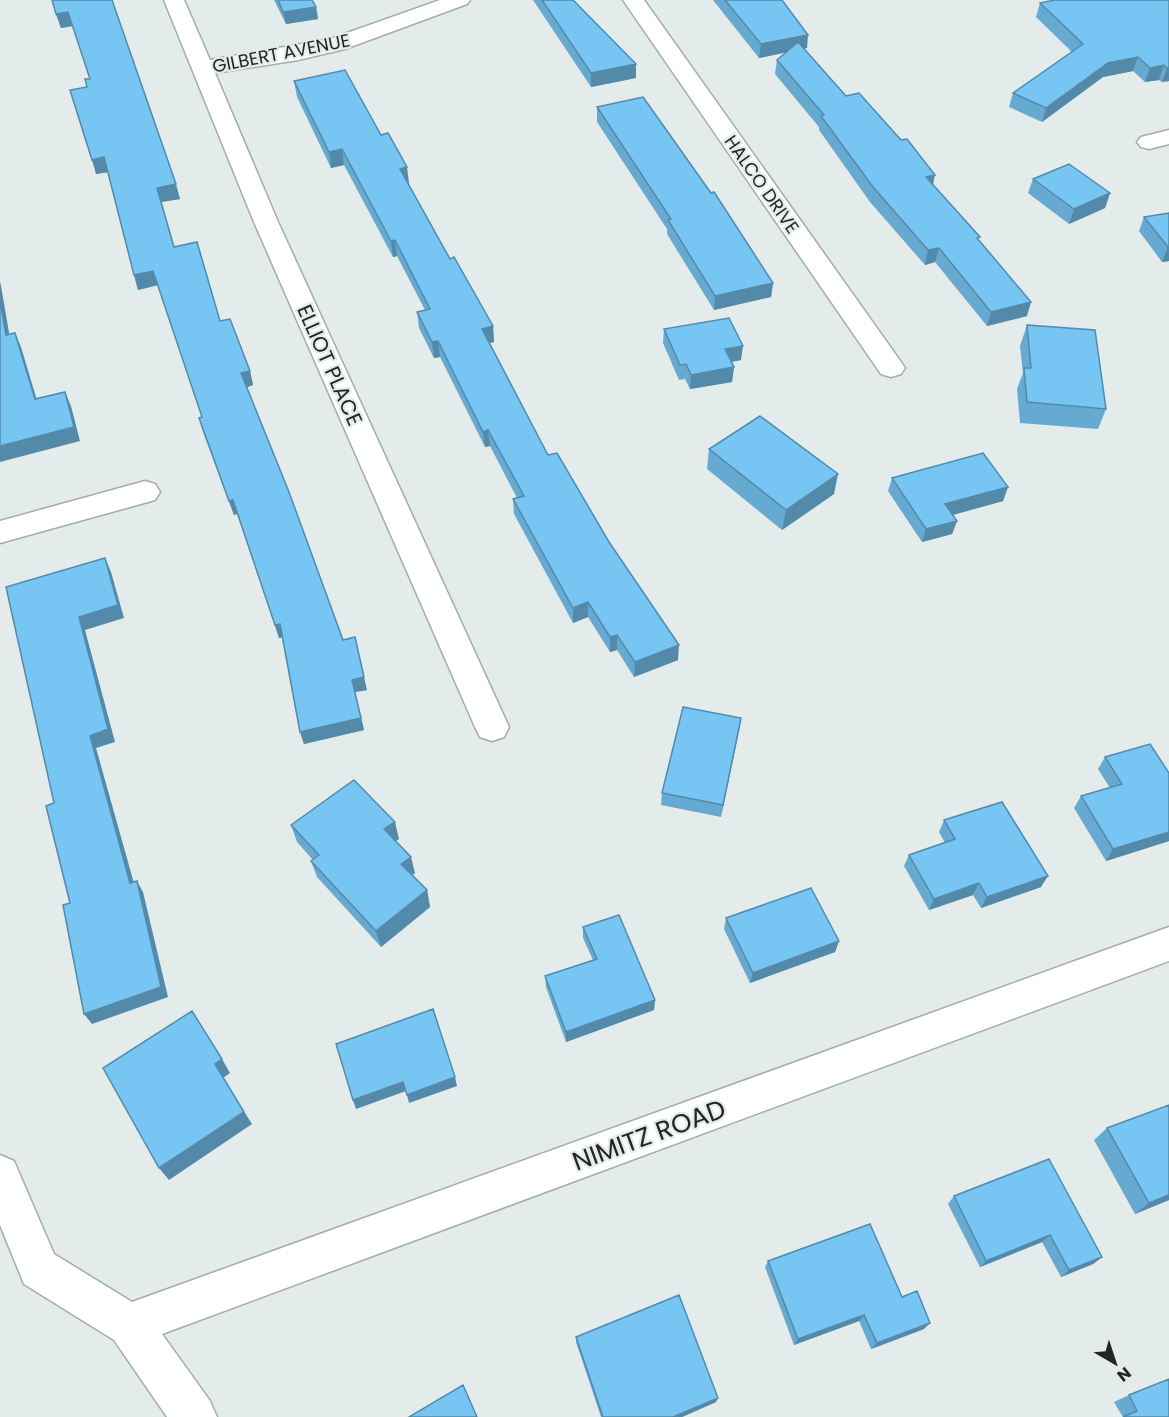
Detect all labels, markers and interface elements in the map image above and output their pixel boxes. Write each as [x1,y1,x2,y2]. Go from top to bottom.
street label: GILBERT AVENUE [210,27,352,79]
street label: HALCO DRIVE [719,130,805,238]
street label: ELLIOT PLACE [290,300,370,430]
street label: NIMITZ ROAD [567,1091,731,1179]
north arrow [1085,1333,1145,1393]
text: N [1112,1362,1136,1387]

